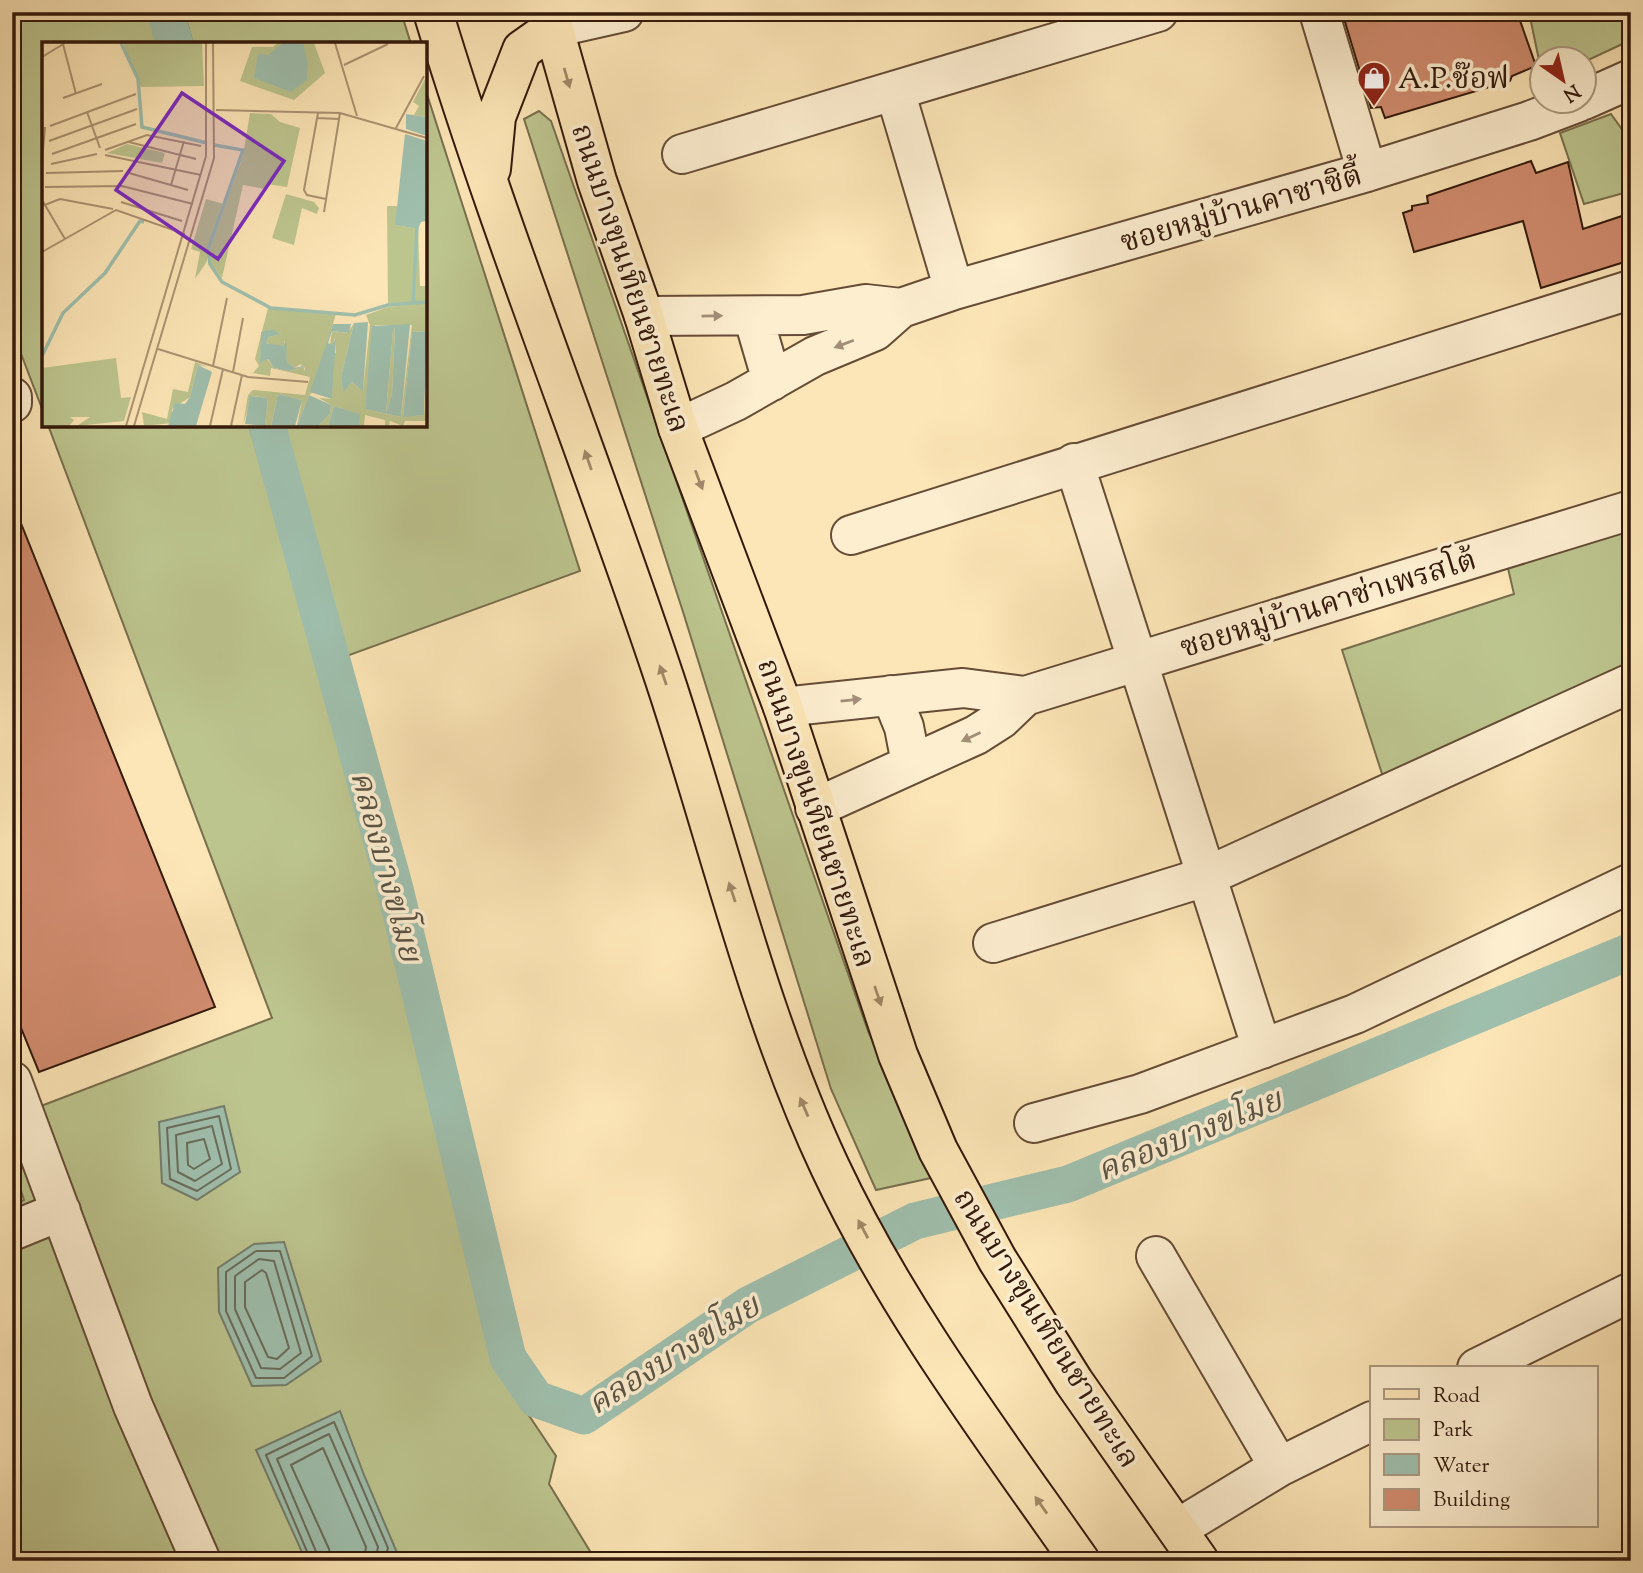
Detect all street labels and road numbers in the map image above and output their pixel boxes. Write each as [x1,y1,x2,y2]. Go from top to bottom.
street label: ถนนบางขุนเทียนชายทะเล [558,119,699,439]
street label: ซอยหมู่บ้านคาซาซิตี้ [1115,152,1368,265]
street label: ซอยหมู่บ้านคาซ่าเพรสโต้ [1175,538,1482,671]
street label: ถนนบางขุนเทียนชายทะเล [744,654,885,974]
street label: ถนนบางขุนเทียนชายทะเล [941,1181,1149,1478]

